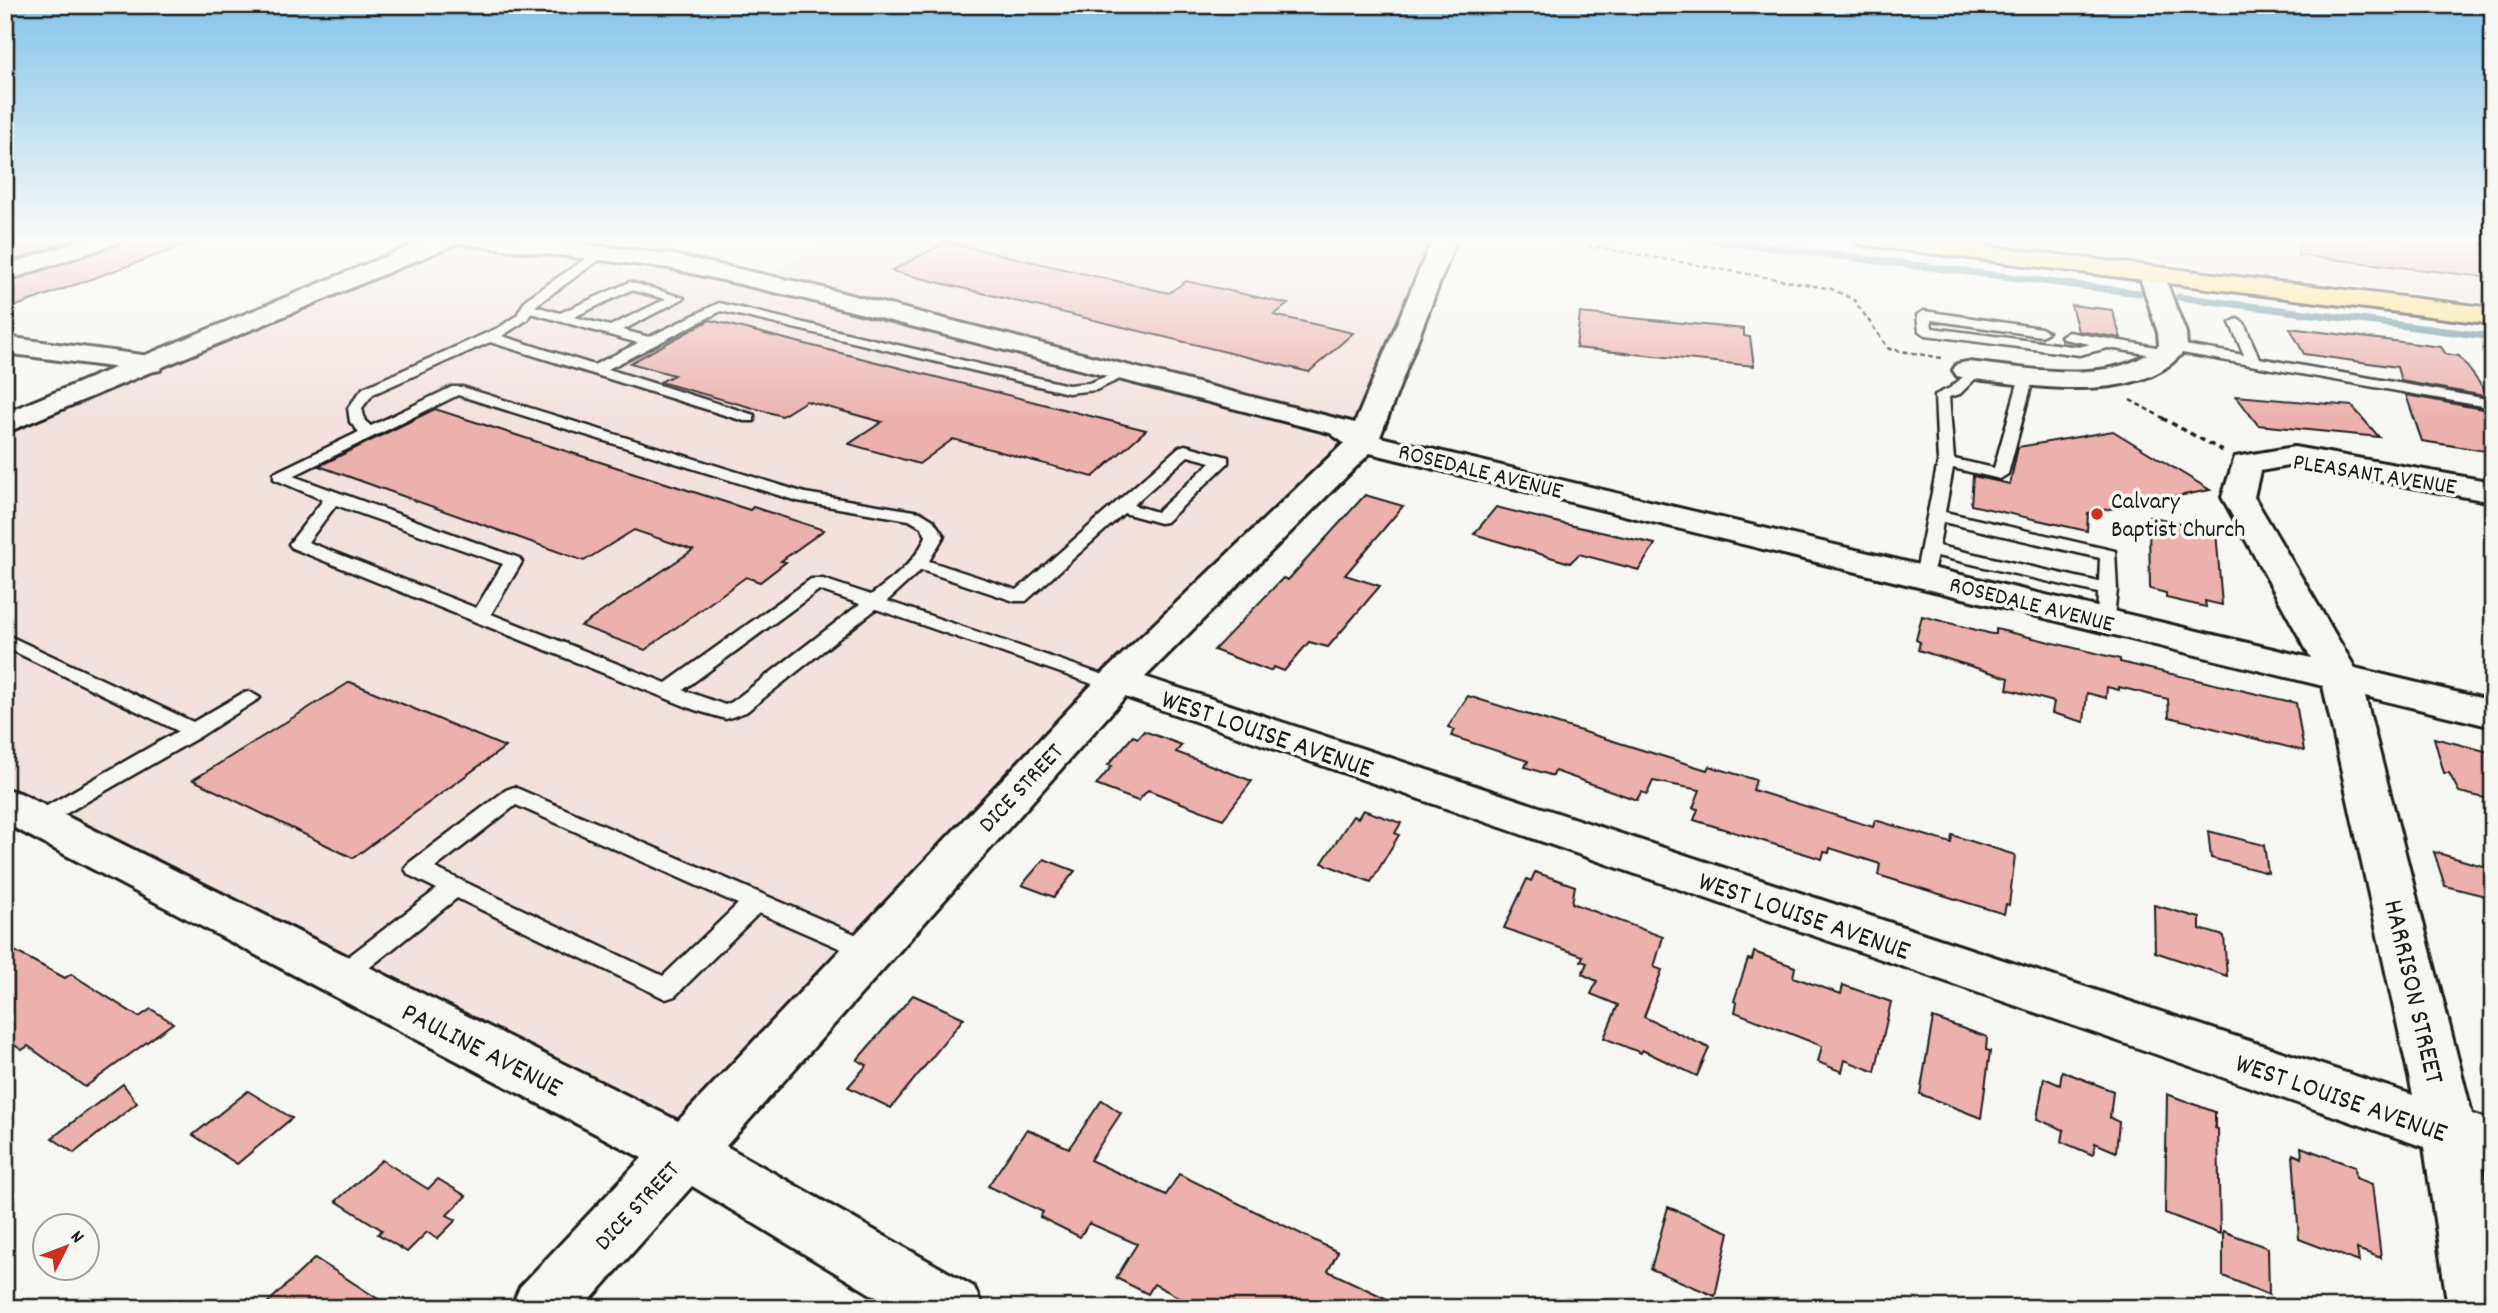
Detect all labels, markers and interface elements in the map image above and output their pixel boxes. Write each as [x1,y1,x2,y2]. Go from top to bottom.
street label: ROSEDALE AVENUE [1394,436,1566,510]
street label: PLEASANT AVENUE [2290,446,2459,506]
place label: Calvary Baptist Church [2111,486,2245,548]
marker: Calvary Baptist Church [2089,506,2105,522]
street label: ROSEDALE AVENUE [1945,569,2117,643]
street label: WEST LOUISE AVENUE [1155,682,1378,792]
street label: DICE STREET [972,736,1073,841]
street label: WEST LOUISE AVENUE [1692,864,1915,974]
street label: HARRISON STREET [2370,896,2452,1088]
street label: PAULINE AVENUE [393,995,569,1110]
street label: WEST LOUISE AVENUE [2229,1046,2452,1156]
street label: DICE STREET [588,1154,689,1259]
north arrow [32,1212,102,1282]
text: N [63,1225,89,1250]

